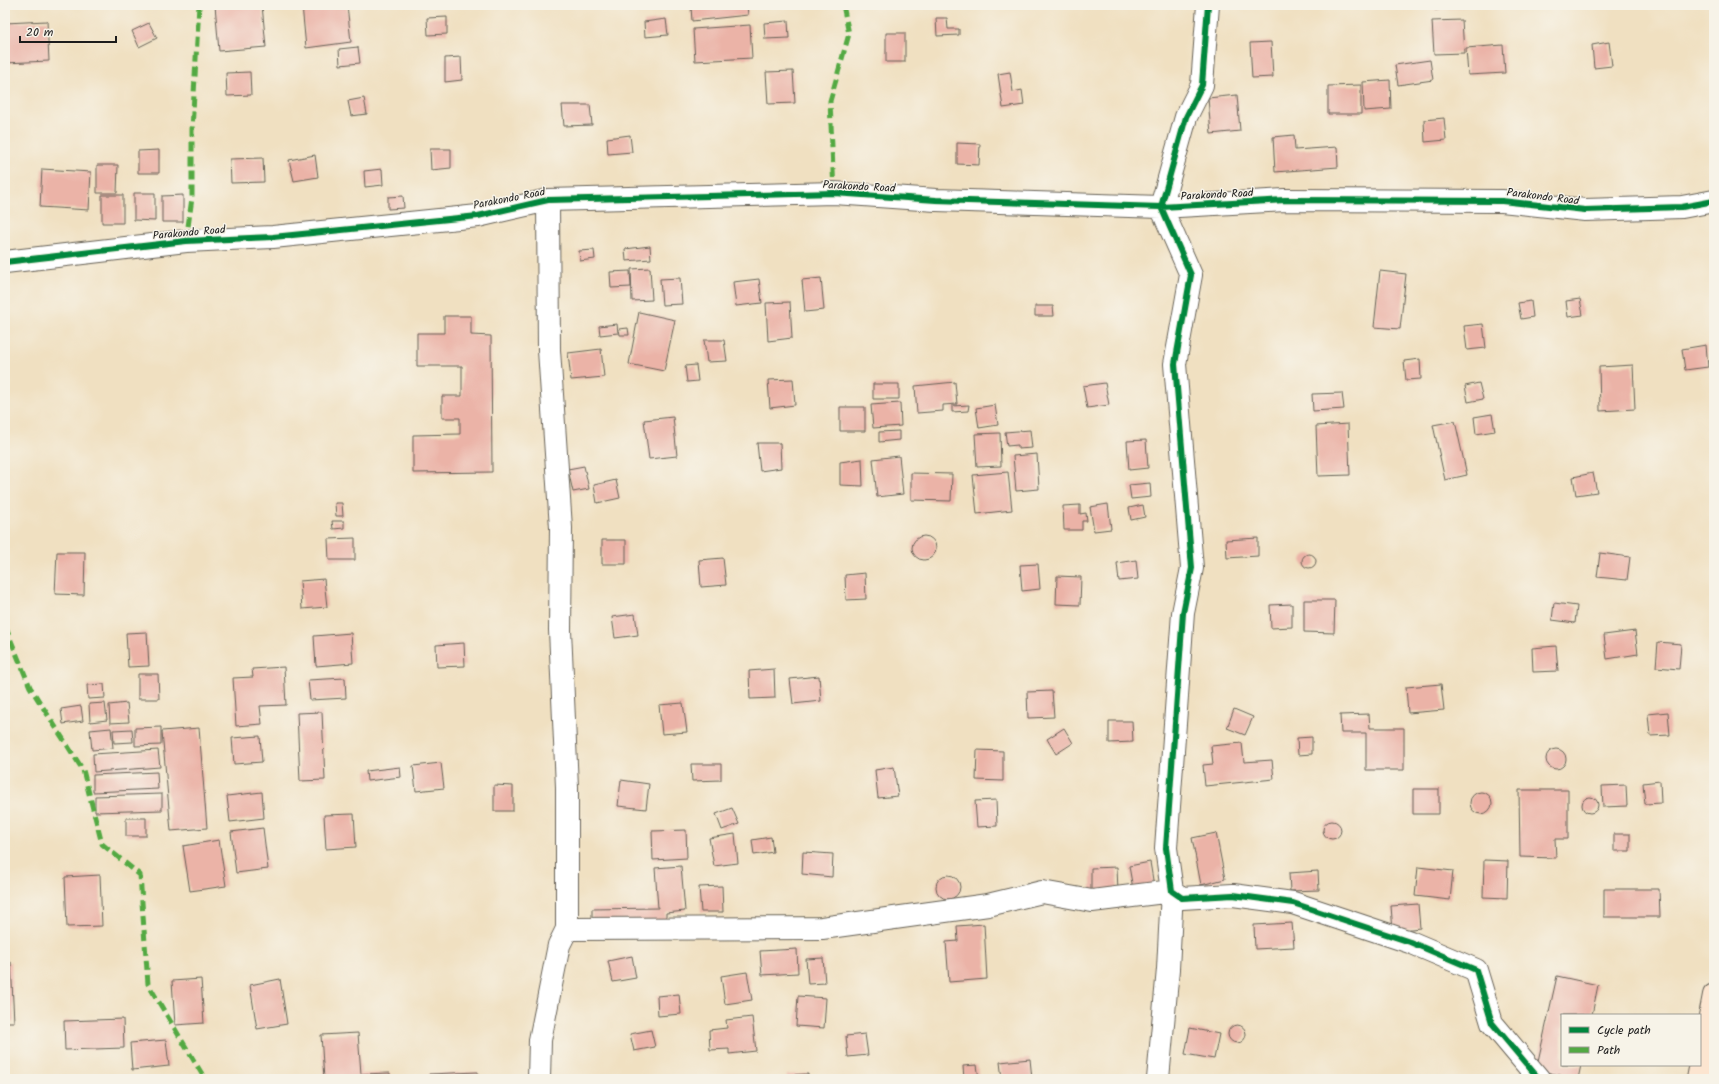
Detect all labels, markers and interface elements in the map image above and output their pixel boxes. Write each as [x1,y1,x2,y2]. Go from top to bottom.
scale bar [20,18,116,44]
text: 20 m [26,23,54,42]
street label: Parakondo Road [822,176,896,198]
street label: Parakondo Road [472,183,547,215]
street label: Parakondo Road [1180,184,1254,206]
street label: Parakondo Road [1506,184,1581,210]
street label: Parakondo Road [152,221,227,245]
legend [1561,1014,1701,1066]
text: Cycle path [1597,1021,1651,1040]
text: Path [1597,1041,1620,1060]

